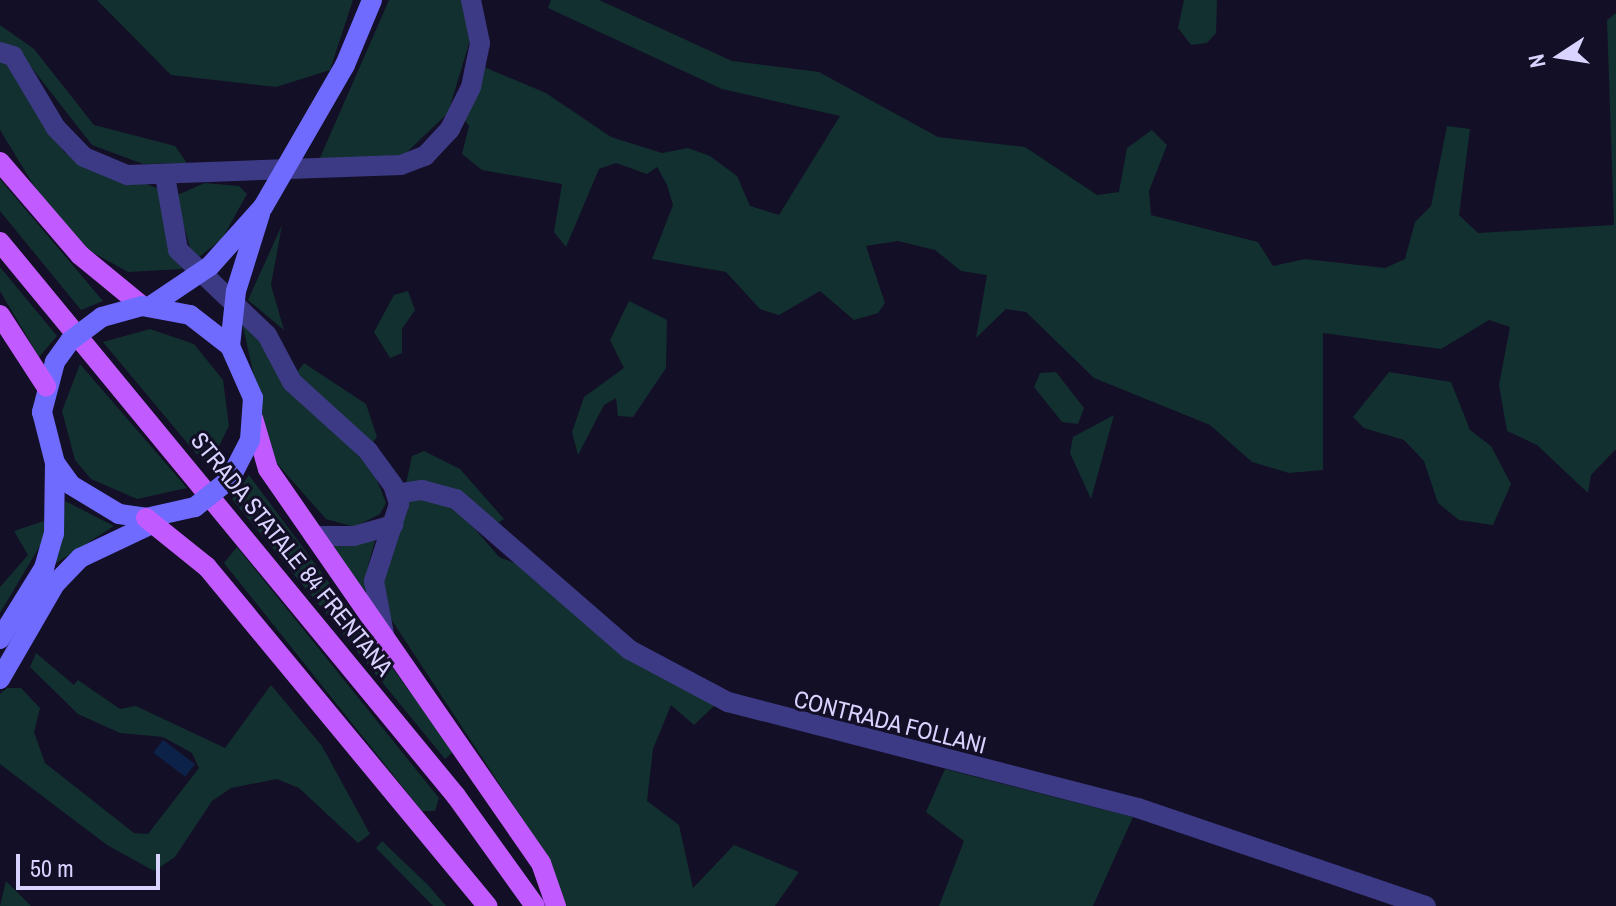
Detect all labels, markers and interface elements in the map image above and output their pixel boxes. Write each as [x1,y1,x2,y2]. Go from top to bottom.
north arrow [1520,16,1600,96]
text: N [1520,51,1553,70]
street label: STRADA STATALE 84 FRENTANA [185,426,399,682]
street label: CONTRADA FOLLANI [790,684,990,760]
scale bar [20,838,164,888]
text: 50 m [30,852,74,884]

